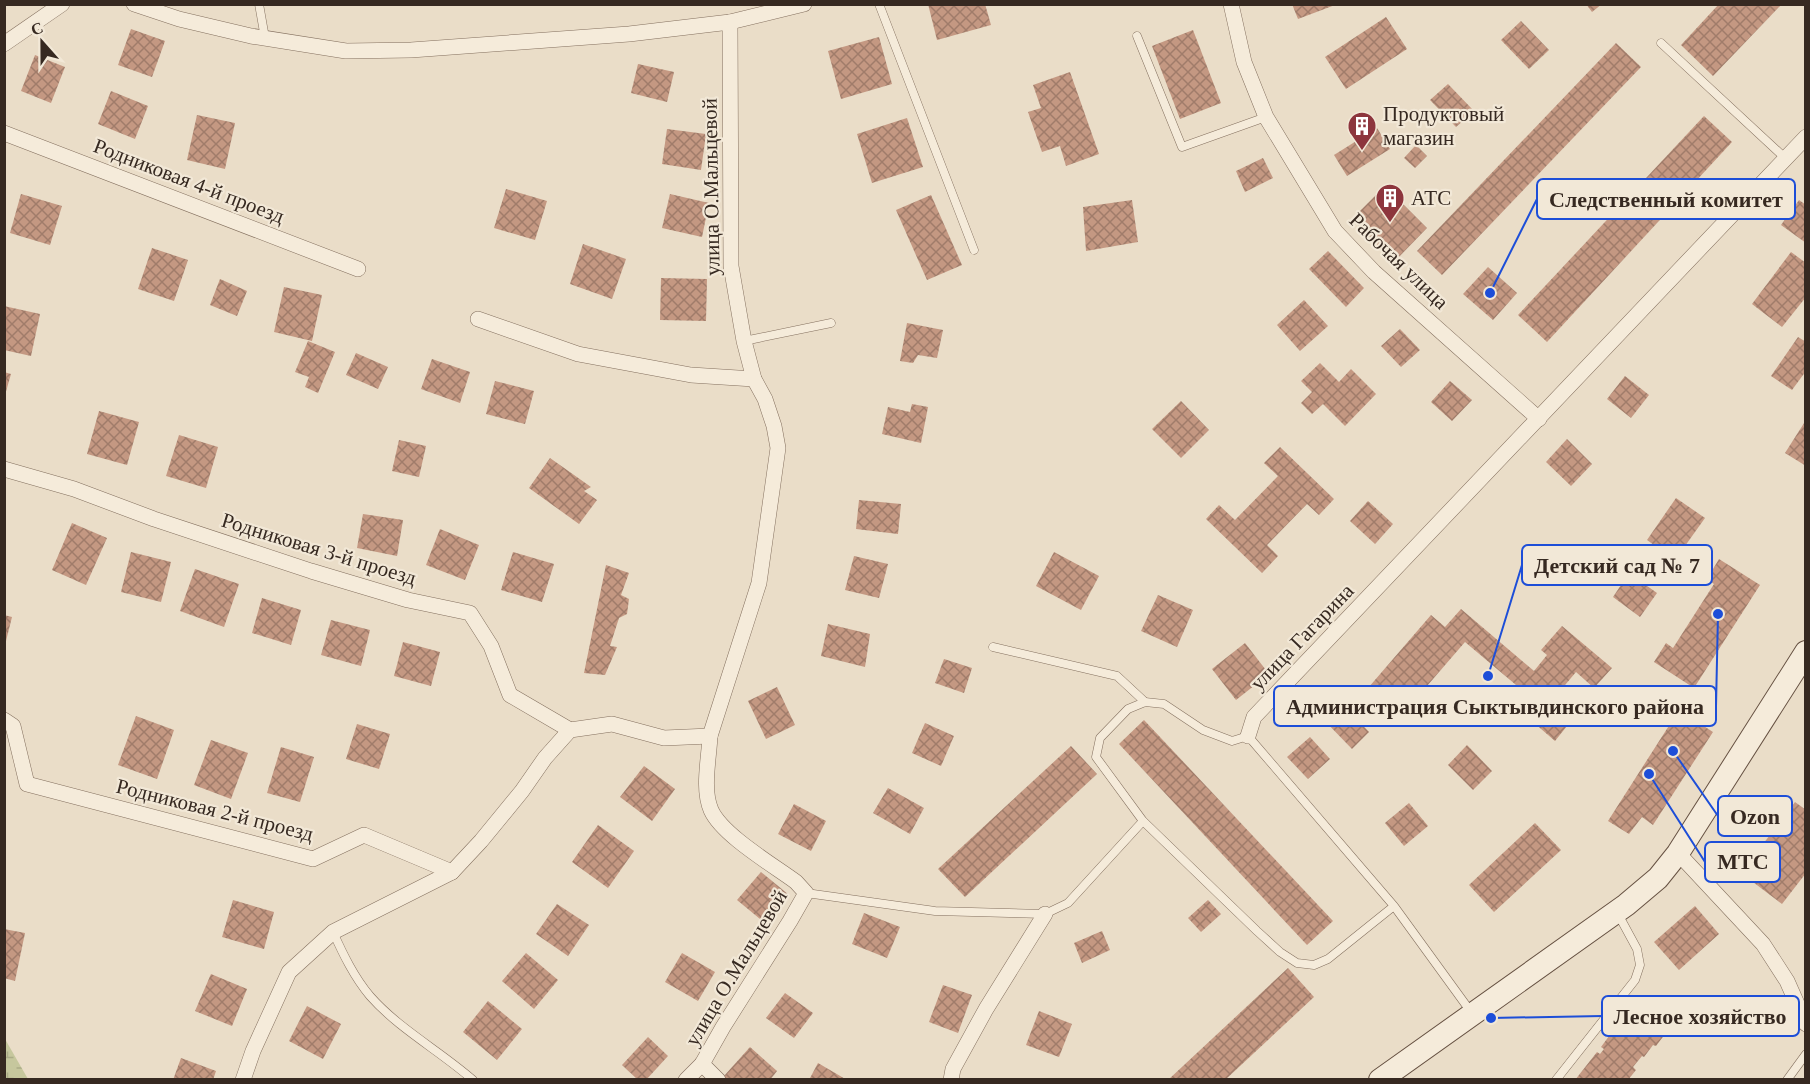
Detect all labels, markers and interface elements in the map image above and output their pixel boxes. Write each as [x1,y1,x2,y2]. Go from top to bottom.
north arrow [12,12,72,72]
text: С [28,18,45,38]
street label: улица О.Мальцевой [697,98,725,276]
place label: Продуктовый магазин [1383,102,1504,150]
building icon: Продуктовый магазин [1346,110,1378,152]
street label: Родниковая 4-й проезд [90,134,288,229]
callout: Следственный комитет [1537,179,1795,219]
building icon: АТС [1374,182,1406,224]
place label: АТС [1411,186,1451,210]
text: Следственный комитет [1549,187,1783,212]
street label: Рабочая улица [1345,208,1454,315]
street label: Родниковая 3-й проезд [219,508,420,590]
callout: Детский сад № 7 [1522,545,1712,585]
text: Детский сад № 7 [1534,553,1700,578]
street label: улица Гагарина [1245,578,1359,695]
callout: Администрация Сыктывдинского района [1274,686,1716,726]
text: Администрация Сыктывдинского района [1286,694,1704,719]
street label: Родниковая 2-й проезд [114,774,316,846]
callout: Ozon [1718,796,1792,836]
text: Ozon [1730,804,1780,829]
callout: МТС [1705,842,1780,882]
text: МТС [1717,849,1769,874]
street label: улица О.Мальцевой [680,886,792,1050]
callout: Лесное хозяйство [1602,996,1799,1036]
text: Лесное хозяйство [1614,1004,1786,1029]

